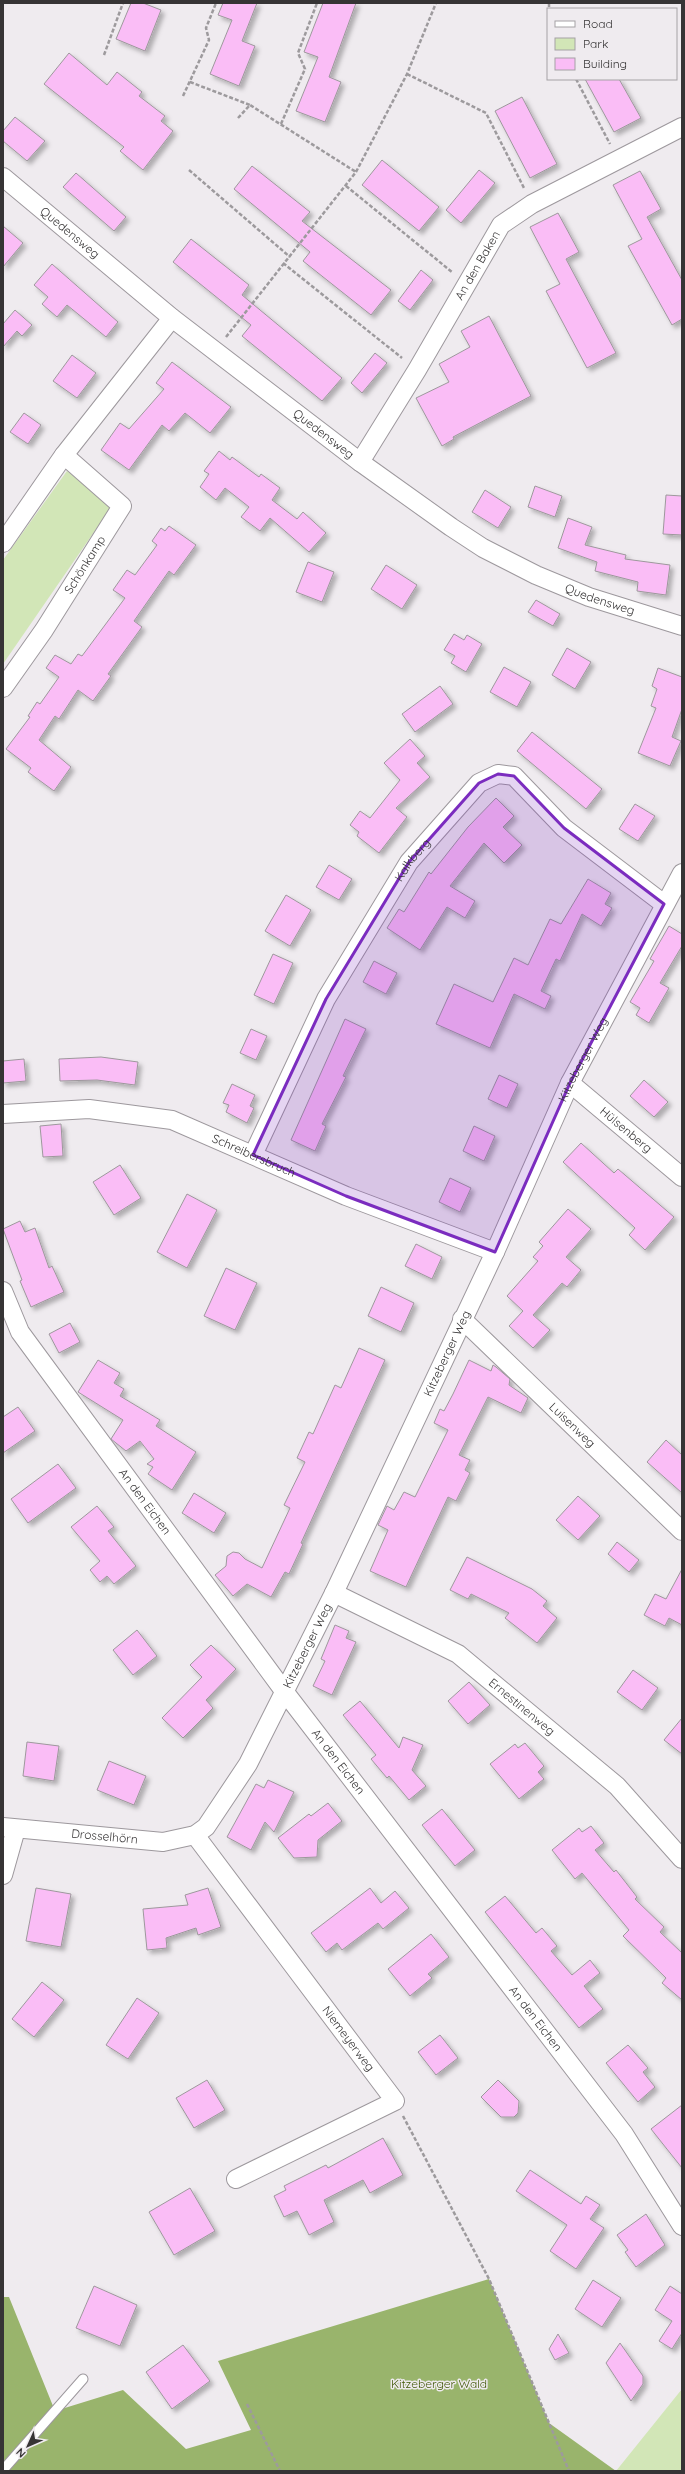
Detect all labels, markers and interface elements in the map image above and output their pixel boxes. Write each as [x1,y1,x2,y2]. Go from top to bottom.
legend [547,8,677,80]
text: Road [583,16,613,31]
text: Park [583,36,608,51]
text: Building [583,56,627,71]
street label: Quedensweg [37,203,103,261]
street label: An den Baken [451,228,503,302]
street label: Quedensweg [290,406,357,462]
street label: Schönkamp [61,533,108,596]
street label: Quedensweg [563,580,637,618]
street label: Kalkberg [391,835,433,884]
street label: Kitzeberger Weg [555,1014,611,1104]
street label: Hülsenberg [597,1103,655,1156]
street label: Schreibersbruch [210,1130,298,1180]
street label: Kitzeberger Weg [420,1308,473,1399]
street label: Luisenweg [546,1399,599,1450]
street label: An den Eichen [116,1465,174,1537]
street label: Kitzeberger Weg [279,1601,335,1691]
street label: Ernestinenweg [486,1675,558,1738]
street label: An den Eichen [309,1726,368,1797]
street label: Drosselhörn [71,1825,139,1847]
street label: An den Eichen [506,1983,566,2054]
street label: Niemeyerweg [319,2003,378,2074]
park label: Kitzeberger Wald [391,2376,487,2391]
north arrow [8,2426,48,2466]
text: N [13,2445,29,2461]

